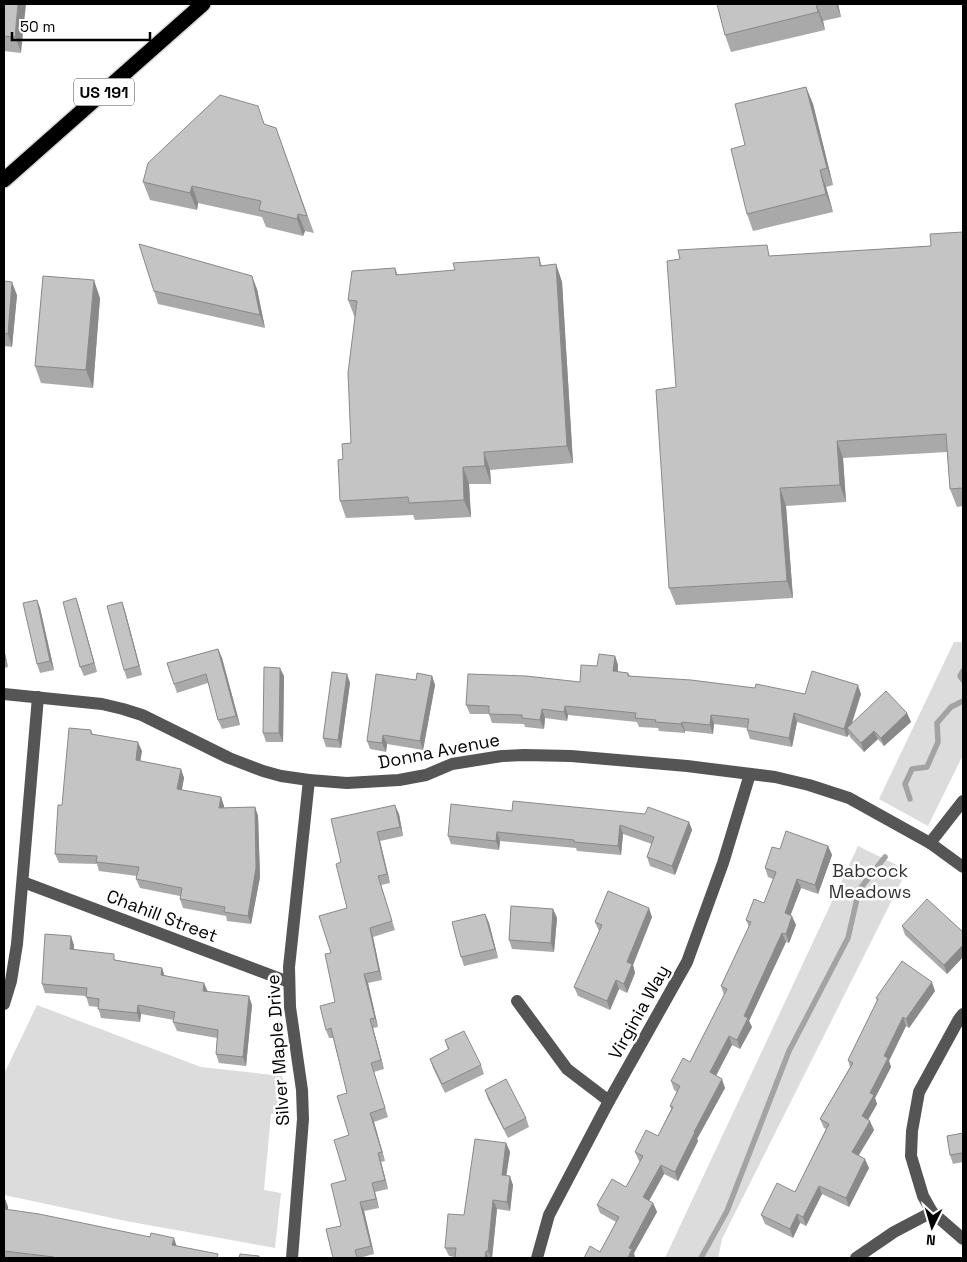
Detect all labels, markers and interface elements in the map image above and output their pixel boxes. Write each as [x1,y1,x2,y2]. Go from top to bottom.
scale bar [12,10,150,42]
text: 50 m [20,17,55,36]
road number: US 191 [74,78,134,105]
street label: Donna Avenue [376,727,502,774]
park label: Babcock Meadows [829,859,911,903]
street label: Chahill Street [104,884,221,947]
street label: Virginia Way [603,960,674,1063]
street label: Silver Maple Drive [261,974,294,1126]
north arrow [907,1202,957,1252]
text: N [925,1231,936,1249]

